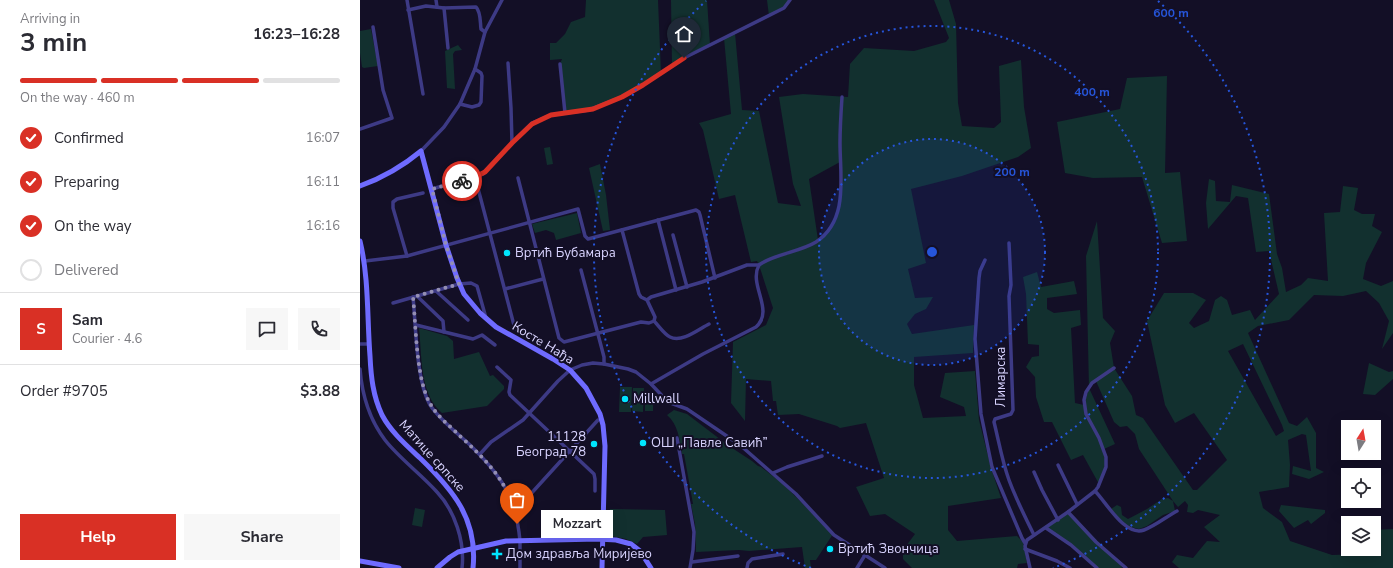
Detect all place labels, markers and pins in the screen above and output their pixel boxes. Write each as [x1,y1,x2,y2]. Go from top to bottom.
pin [667,17,701,58]
place label: Вртић Бубамара [515,244,616,262]
centre of rings [925,245,939,259]
marker: Вртић Бубамара [502,248,512,258]
place label: Millwall [633,390,680,408]
marker: Millwall [620,394,630,404]
place label: 11128 Београд 78 [516,428,586,461]
place label: ОШ „Павле Савић” [651,434,768,452]
marker: ОШ „Павле Савић” [638,438,648,448]
marker: 11128 Београд 78 [589,439,599,449]
pin [500,483,534,524]
callout: Mozzart [541,510,613,538]
place label: Вртић Звончица [838,540,939,558]
marker: Вртић Звончица [825,544,835,554]
place label: Дом здравља Миријево [506,545,652,563]
marker: Дом здравља Миријево [491,548,503,560]

